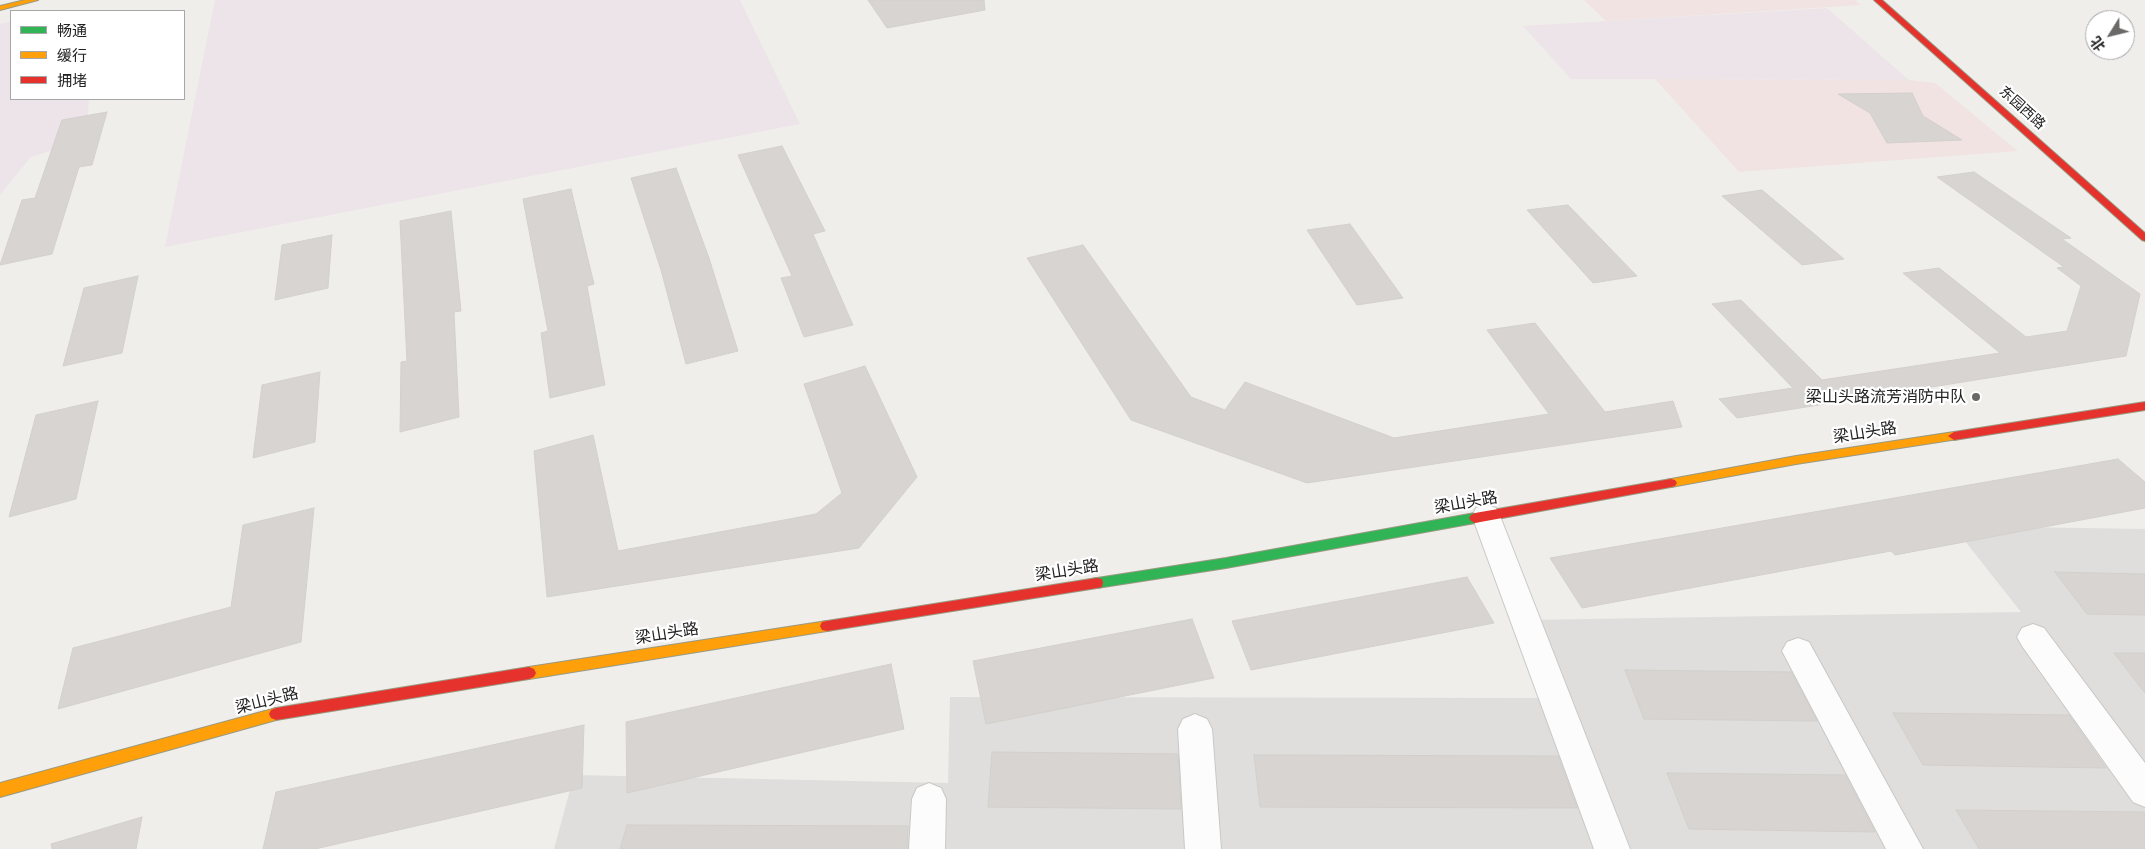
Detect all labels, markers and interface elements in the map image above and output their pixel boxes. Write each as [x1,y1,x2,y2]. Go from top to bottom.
legend [10,10,185,100]
north arrow [2085,10,2135,60]
text: 畅通 [57,22,87,40]
text: 北 [2087,33,2109,54]
text: 缓行 [57,47,87,65]
text: 拥堵 [57,72,87,90]
street label: 东园西路 [1996,83,2048,133]
place label: 梁山头路流芳消防中队 [1806,387,1966,407]
marker: 梁山头路流芳消防中队 [1970,391,1982,403]
street label: 梁山头路 [1832,419,1898,447]
street label: 梁山头路 [1433,488,1499,518]
street label: 梁山头路 [1034,557,1100,585]
street label: 梁山头路 [634,620,700,648]
street label: 梁山头路 [234,684,300,718]

